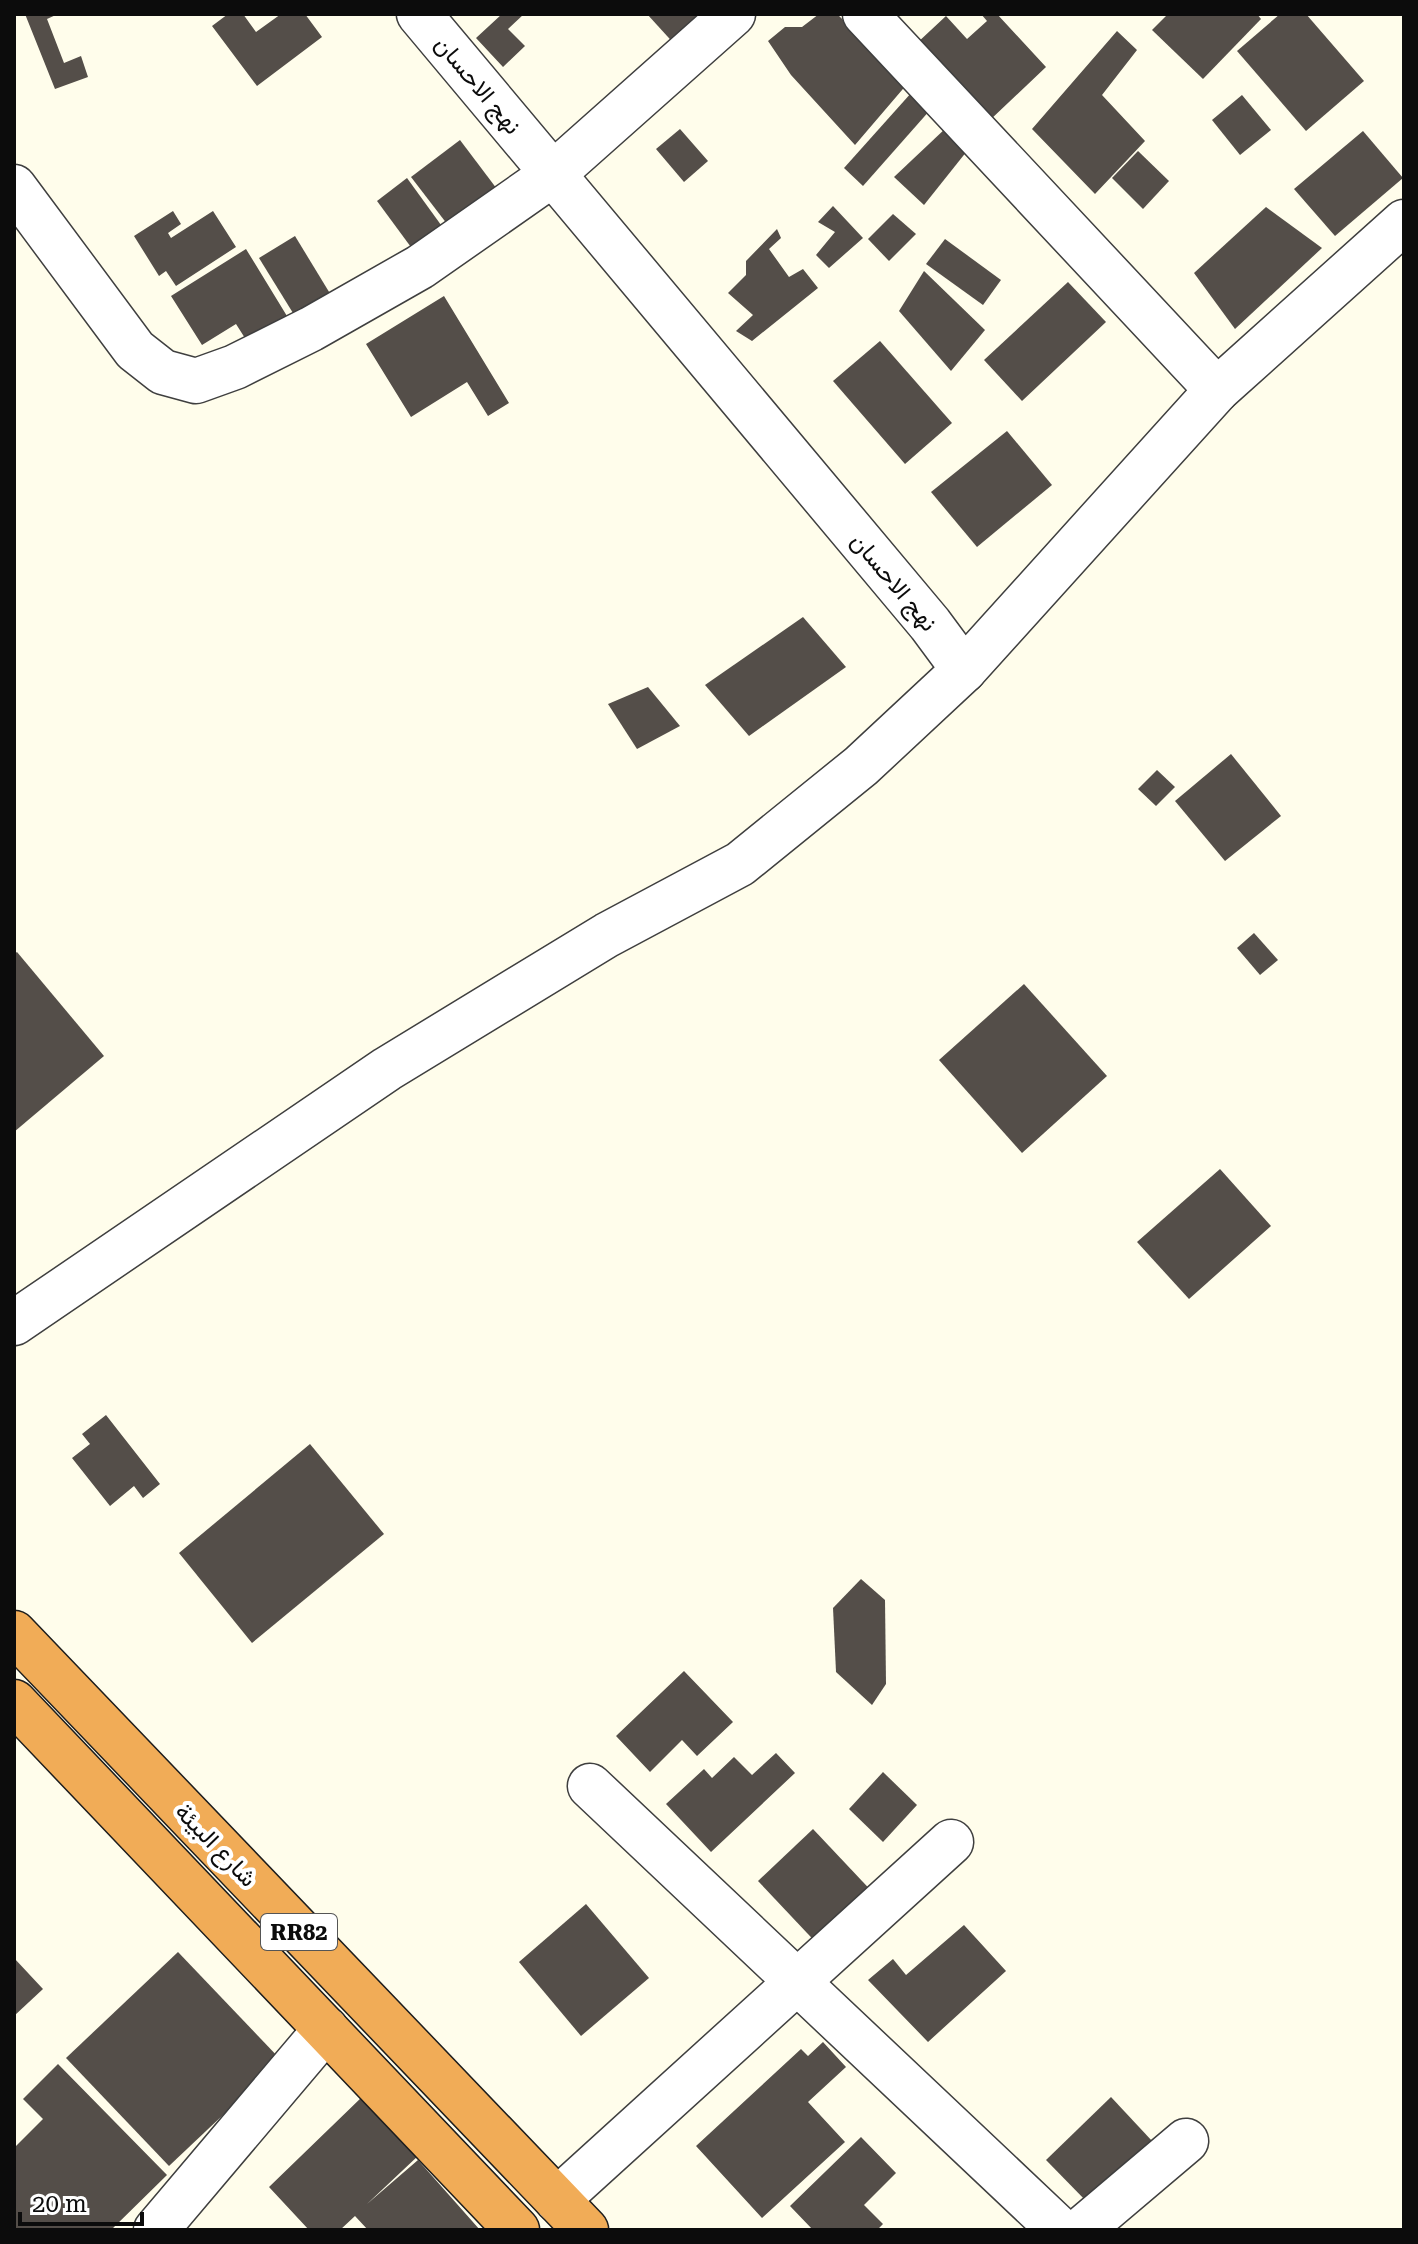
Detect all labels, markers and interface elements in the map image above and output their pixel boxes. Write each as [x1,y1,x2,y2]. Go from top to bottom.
street label: نهج الاحسان [427,30,527,142]
street label: نهج الاحسان [843,527,943,639]
street label: شارع البيئة [168,1798,263,1894]
road number: RR82 [261,1914,337,1950]
scale bar [20,2176,142,2226]
text: 20 m [32,2190,87,2218]

